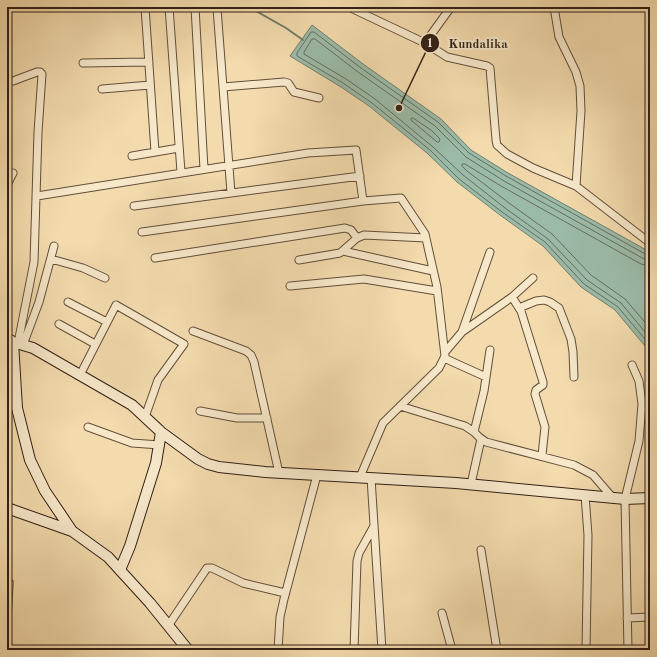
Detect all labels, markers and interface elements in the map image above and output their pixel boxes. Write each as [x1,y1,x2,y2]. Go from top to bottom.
callout: Kundalika [420,31,515,56]
text: 1 [427,38,433,50]
text: Kundalika [448,38,508,51]

